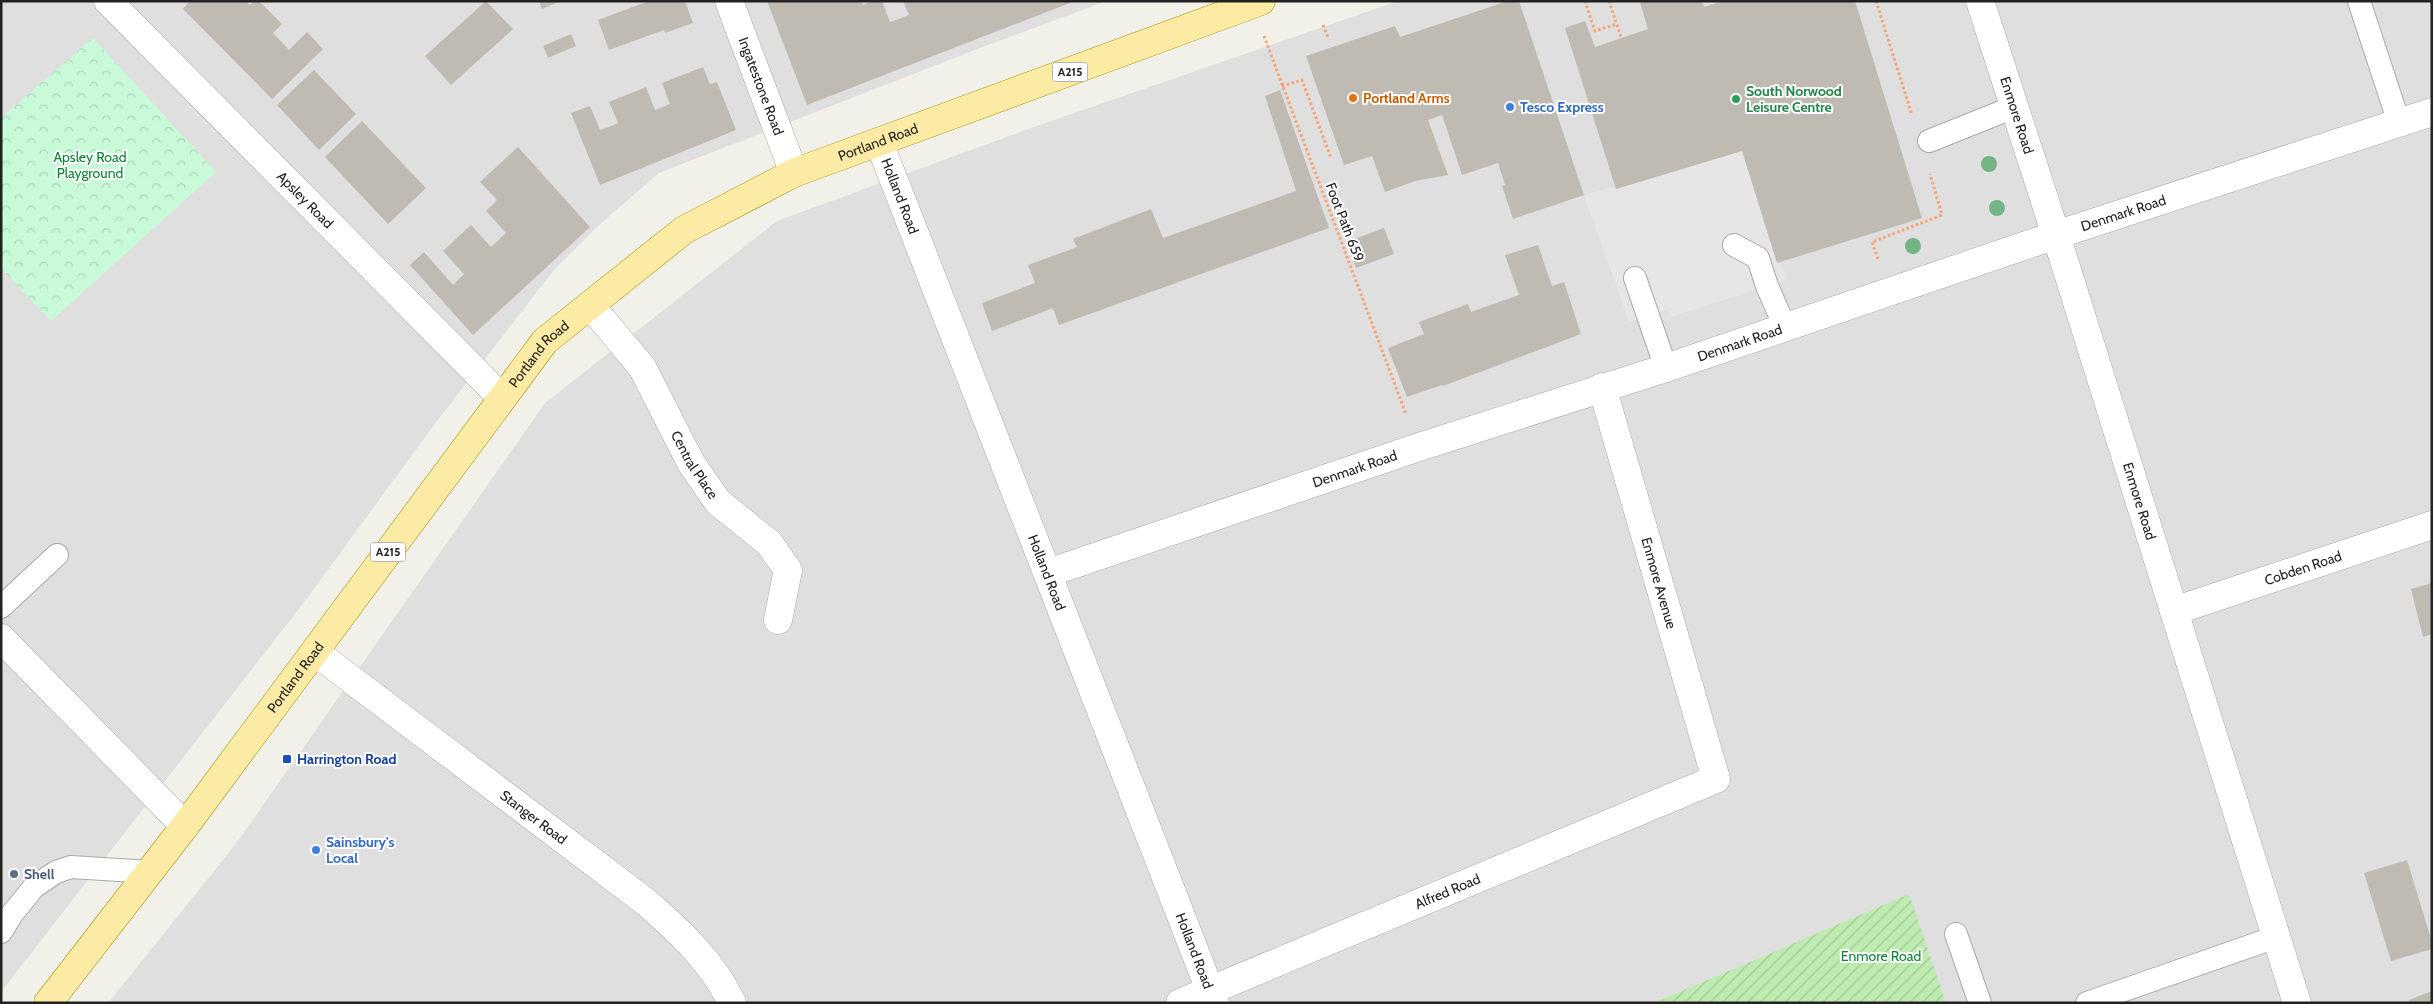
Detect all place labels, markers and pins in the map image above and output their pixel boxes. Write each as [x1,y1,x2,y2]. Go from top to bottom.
place label: South Norwood Leisure Centre [1746,82,1842,116]
place label: Portland Arms [1363,89,1450,107]
marker: Portland Arms [1347,92,1359,104]
marker: South Norwood Leisure Centre [1730,93,1742,105]
place label: Tesco Express [1520,98,1604,116]
marker: Tesco Express [1504,101,1516,113]
place label: Harrington Road [297,750,397,768]
marker: Harrington Road [281,753,293,765]
place label: Sainsbury's Local [326,833,394,867]
marker: Sainsbury's Local [310,844,322,856]
place label: Shell [24,865,55,883]
marker: Shell [8,868,20,880]

